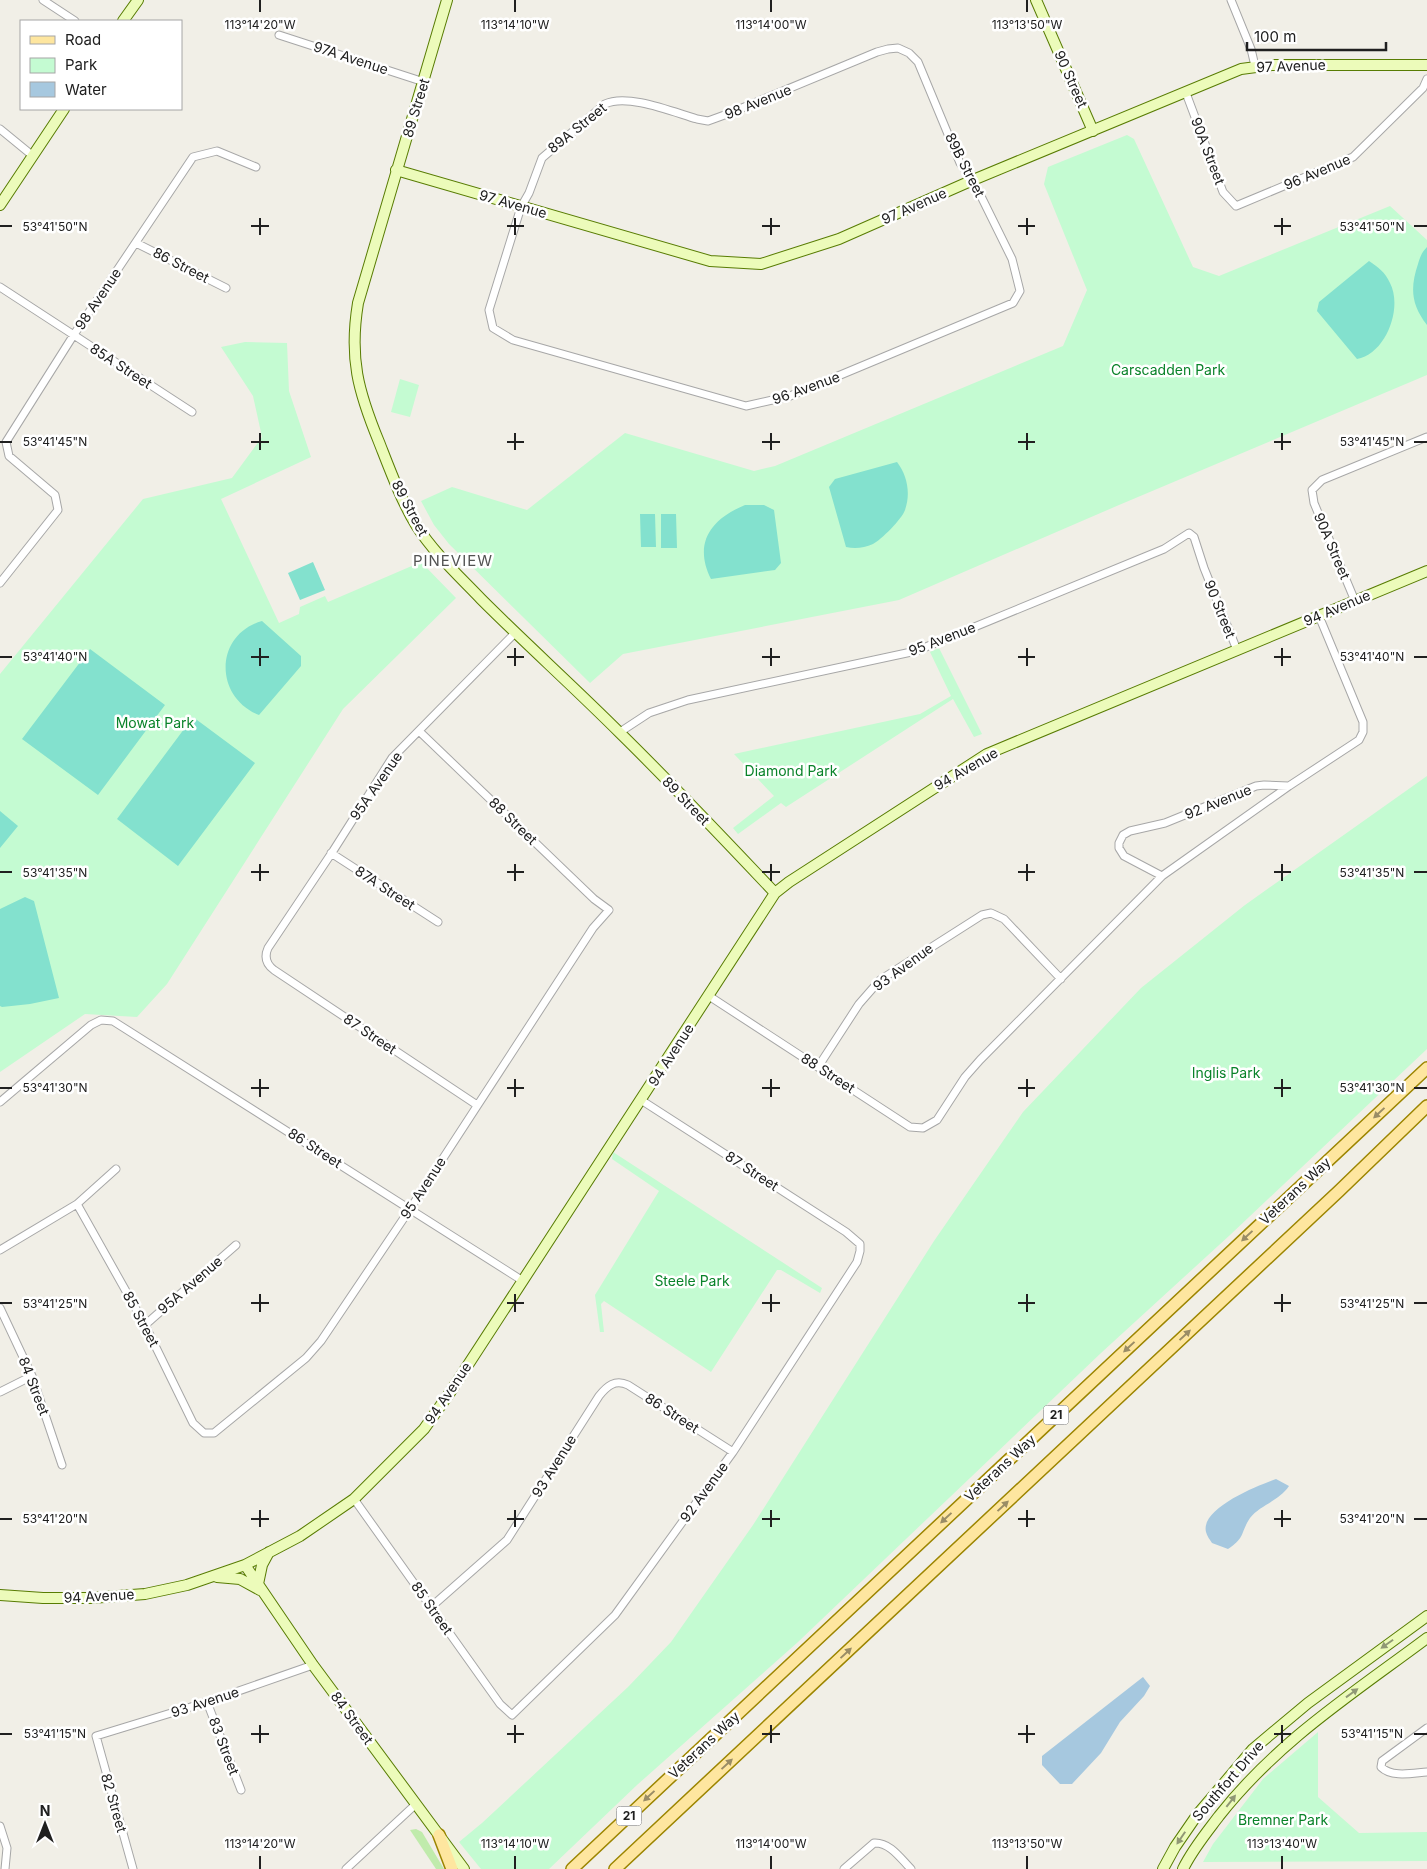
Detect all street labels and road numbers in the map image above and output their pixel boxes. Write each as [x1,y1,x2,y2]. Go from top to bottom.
street label: 97A Avenue [312,37,391,78]
street label: 90 Street [1051,47,1092,110]
street label: 97 Avenue [1256,56,1326,75]
street label: 89 Street [399,76,433,139]
street label: 98 Avenue [722,80,794,123]
street label: 89A Street [544,99,610,156]
street label: 90A Street [1188,115,1229,187]
street label: 89B Street [942,130,989,200]
street label: 96 Avenue [1281,150,1353,193]
street label: 97 Avenue [879,184,949,227]
street label: 97 Avenue [477,186,549,221]
street label: 86 Street [150,243,213,286]
street label: 98 Avenue [71,265,124,333]
street label: 85A Street [87,339,156,392]
street label: 96 Avenue [770,367,842,408]
street label: 89 Street [389,477,432,539]
street label: 90A Street [1311,510,1354,582]
street label: 90 Street [1201,577,1240,641]
street label: 94 Avenue [1301,586,1373,629]
street label: 95 Avenue [906,618,978,659]
street label: 94 Avenue [931,743,1001,794]
street label: 95A Avenue [346,748,405,823]
street label: 89 Street [659,773,714,829]
street label: 92 Avenue [1182,780,1254,823]
street label: 88 Street [486,793,541,848]
street label: 87A Street [352,862,419,913]
street label: 93 Avenue [869,939,936,994]
street label: 87 Street [341,1010,400,1058]
street label: 94 Avenue [644,1020,697,1089]
street label: 88 Street [798,1049,859,1096]
street label: 86 Street [285,1124,346,1171]
street label: 87 Street [722,1147,782,1194]
street label: Veterans Way [1256,1153,1334,1228]
street label: 95 Avenue [396,1154,449,1222]
street label: 95A Avenue [154,1252,225,1317]
street label: 85 Street [120,1288,163,1350]
street label: 84 Street [16,1354,54,1418]
street label: 94 Avenue [421,1359,474,1427]
street label: 86 Street [642,1389,703,1436]
road number: 21 [1044,1406,1068,1424]
street label: Veterans Way [961,1430,1039,1505]
street label: 93 Avenue [528,1431,579,1500]
street label: 92 Avenue [676,1458,731,1525]
street label: 85 Street [408,1578,457,1638]
street label: 94 Avenue [63,1585,135,1606]
street label: 93 Avenue [169,1683,241,1720]
street label: 84 Street [328,1688,377,1748]
street label: Veterans Way [665,1707,743,1782]
street label: 83 Street [206,1714,243,1778]
street label: Southfort Drive [1188,1737,1267,1824]
street label: 82 Street [98,1771,131,1835]
road number: 21 [616,1806,642,1825]

